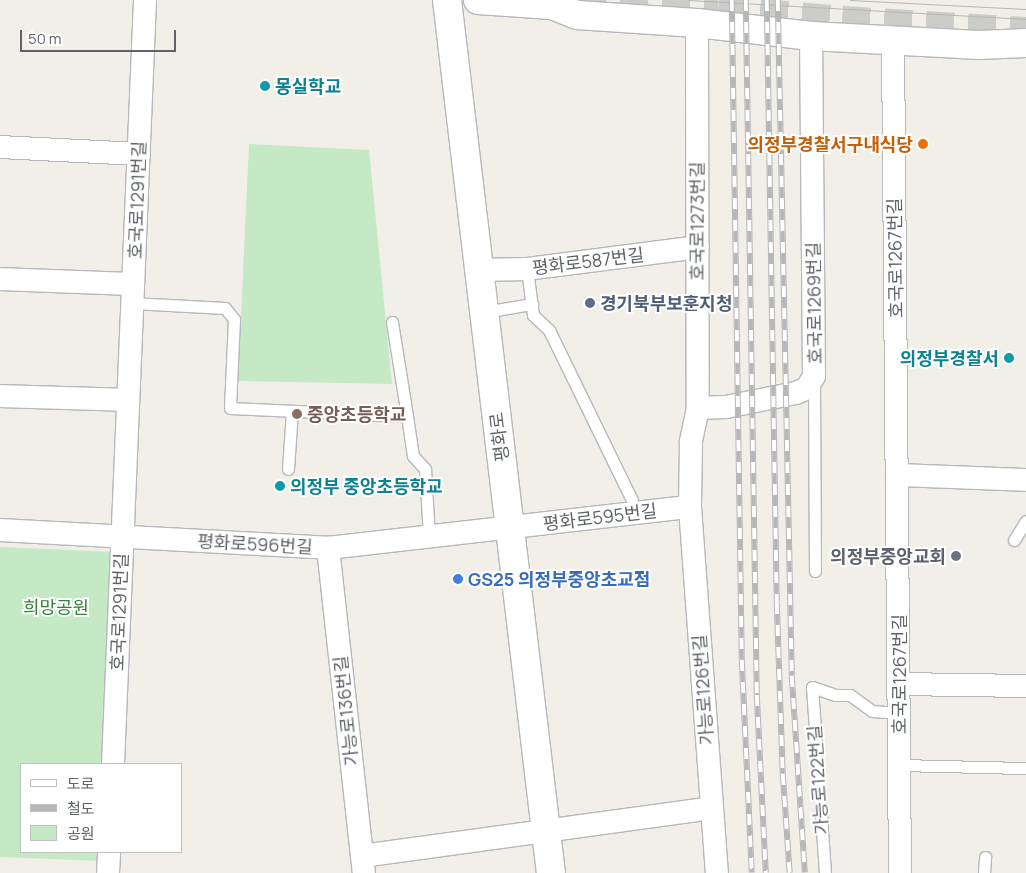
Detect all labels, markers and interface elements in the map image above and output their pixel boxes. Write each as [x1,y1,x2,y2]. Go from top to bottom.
scale bar [22,20,179,52]
text: 50 m [28,28,62,49]
place label: 몽실학교 [275,75,341,97]
marker: 몽실학교 [259,80,271,92]
place label: 의정부경찰서구내식당 [747,133,913,155]
marker: 의정부경찰서구내식당 [917,138,929,150]
street label: 호국로1291번길 [124,141,150,259]
street label: 호국로1273번길 [686,161,708,281]
street label: 호국로1267번길 [883,198,907,318]
street label: 호국로1269번길 [802,242,826,364]
street label: 평화로587번길 [531,243,645,279]
place label: 경기북부보훈지청 [600,292,732,314]
marker: 경기북부보훈지청 [584,297,596,309]
place label: 의정부경찰서 [900,347,999,369]
marker: 의정부경찰서 [1003,352,1015,364]
place label: 중앙초등학교 [307,403,406,425]
marker: 중앙초등학교 [291,408,303,420]
street label: 평화로 [485,411,513,463]
place label: 의정부 중앙초등학교 [290,475,443,497]
marker: 의정부 중앙초등학교 [274,480,286,492]
street label: 평화로595번길 [542,499,658,535]
street label: 평화로596번길 [197,530,313,558]
place label: 의정부중앙교회 [830,545,946,567]
marker: 의정부중앙교회 [950,550,962,562]
street label: 호국로1291번길 [106,553,132,671]
place label: GS25 의정부중앙초교점 [468,568,650,590]
marker: GS25 의정부중앙초교점 [452,573,464,585]
park label: 희망공원 [23,596,89,618]
street label: 호국로1267번길 [888,614,910,734]
street label: 가능로126번길 [688,634,718,746]
street label: 가능로136번길 [329,655,363,767]
street label: 가능로122번길 [803,724,833,836]
legend [20,763,182,853]
text: 도로 [67,773,95,794]
text: 철도 [67,798,95,819]
text: 공원 [67,823,95,844]

